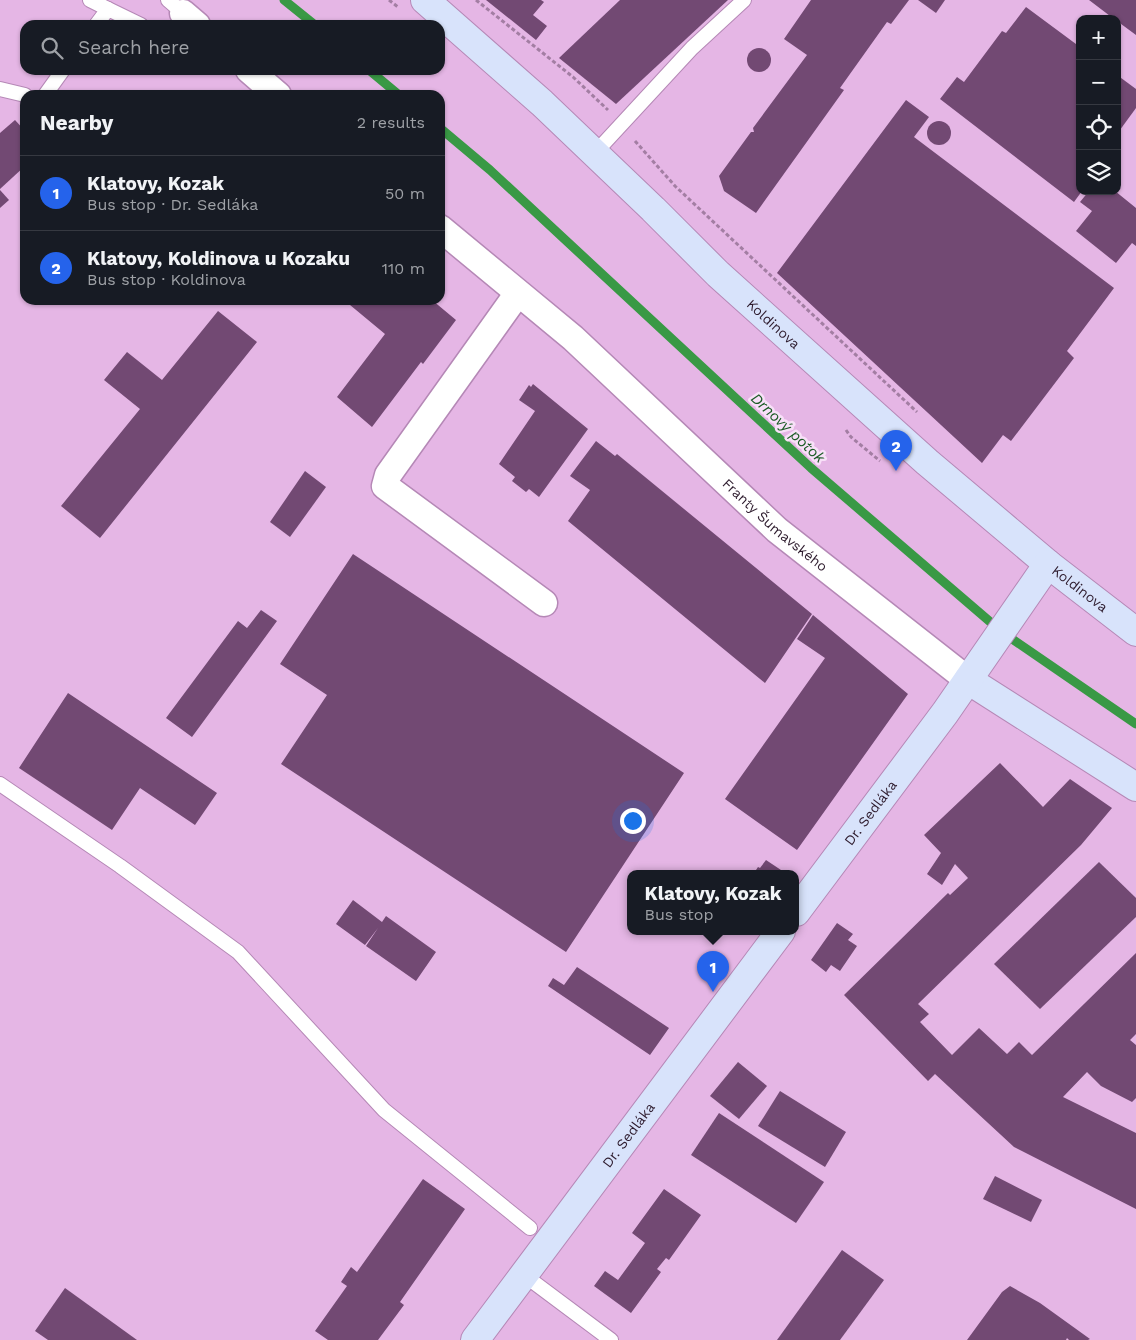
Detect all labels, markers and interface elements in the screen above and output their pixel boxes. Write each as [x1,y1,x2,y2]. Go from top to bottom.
map controls [1076,15,1121,195]
button: + [1076,15,1121,60]
search box [20,20,445,75]
icon: search [38,34,66,62]
text: Search here [78,36,189,59]
button: − [1076,60,1121,105]
button: locate [1076,105,1121,150]
text: Nearby [40,110,113,135]
text: 2 results [357,113,425,132]
button: layers [1076,150,1121,195]
text: Klatovy, Kozak [87,172,224,195]
text: 1 [53,184,59,203]
text: 50 m [385,184,425,203]
text: Bus stop · Dr. Sedláka [87,195,258,214]
text: Klatovy, Koldinova u Kozaku [87,247,350,270]
text: 2 [51,259,61,278]
text: 110 m [382,259,425,278]
text: Bus stop · Koldinova [87,270,246,289]
street label: Koldinova [744,296,803,352]
water label: Drnový potok [747,389,829,467]
pin: 2 [880,430,912,471]
street label: Franty Šumavského [719,475,831,575]
street label: Koldinova [1049,562,1111,615]
street label: Dr. Sedláka [841,777,900,848]
your location [620,808,646,834]
popup [627,870,799,935]
text: Klatovy, Kozak [644,882,782,905]
text: Bus stop [644,905,713,924]
pin: 1 [697,951,729,992]
street label: Dr. Sedláka [599,1099,658,1171]

